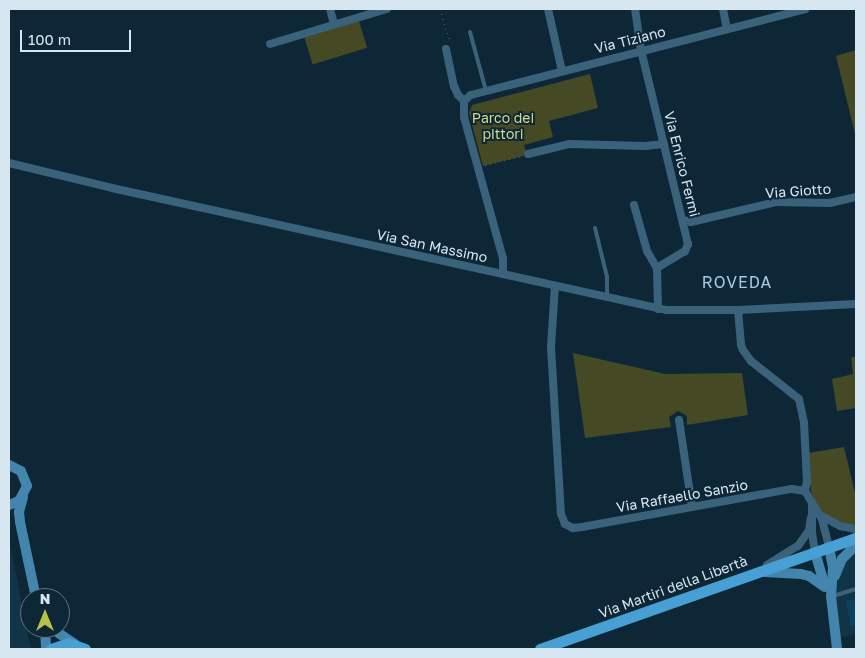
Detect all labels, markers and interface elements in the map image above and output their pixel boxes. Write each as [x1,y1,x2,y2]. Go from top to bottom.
scale bar [22,20,134,52]
street label: Via Tiziano [593,23,667,57]
text: 100 m [28,30,71,48]
street label: Via Enrico Fermi [661,109,703,219]
park label: Parco dei pittori [472,110,534,142]
street label: Via Giotto [764,180,832,202]
street label: Via San Massimo [375,226,489,266]
district label: ROVEDA [701,272,773,292]
street label: Via Raffaello Sanzio [615,476,749,516]
street label: Via Martiri della Libertà [596,552,750,622]
north arrow [20,588,70,638]
text: N [40,590,50,607]

